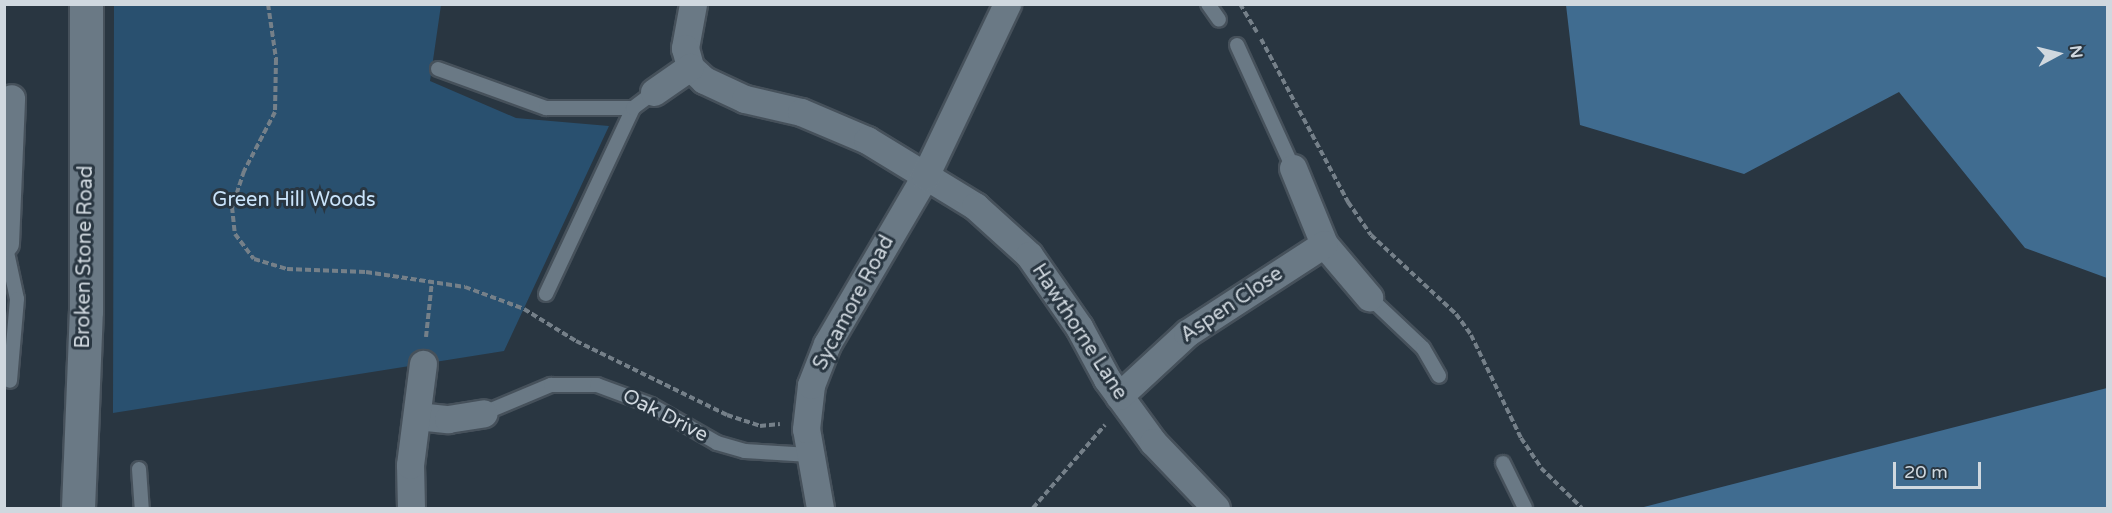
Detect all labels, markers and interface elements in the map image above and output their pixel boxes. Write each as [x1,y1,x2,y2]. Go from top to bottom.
north arrow [2028,24,2088,84]
text: N [2065,44,2087,59]
street label: Broken Stone Road [71,165,99,349]
park label: Green Hill Woods [212,188,376,212]
street label: Sycamore Road [808,232,900,374]
street label: Hawthorne Lane [1026,260,1132,404]
street label: Aspen Close [1176,262,1288,348]
street label: Oak Drive [618,384,712,448]
scale bar [1896,450,1984,488]
text: 20 m [1904,461,1948,483]

